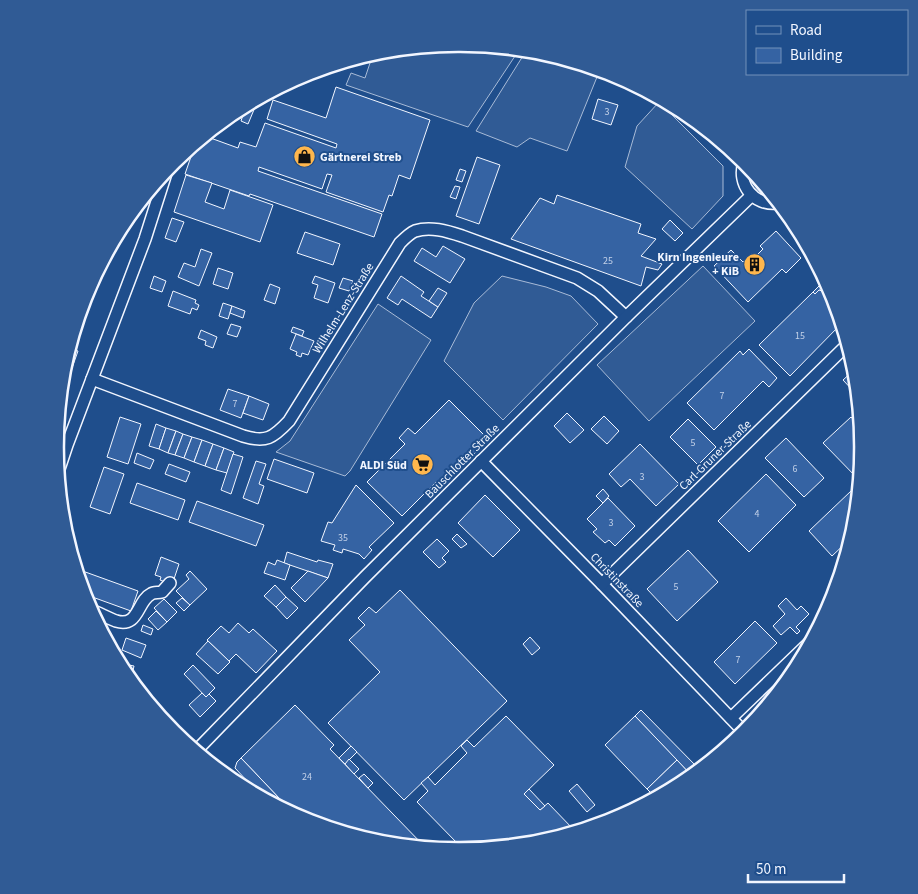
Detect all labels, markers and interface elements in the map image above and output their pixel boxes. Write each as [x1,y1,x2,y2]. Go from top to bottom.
legend [746,10,908,75]
text: Road [790,20,822,41]
text: Building [790,45,843,66]
house number: 3 [605,105,610,119]
shop icon: Gärtnerei Streb [292,145,316,169]
place label: Gärtnerei Streb [320,149,402,166]
place label: Kirn Ingenieure + KiB [657,249,739,280]
building icon: Kirn Ingenieure + KiB [743,252,767,276]
house number: 25 [603,254,613,268]
street label: Wilhelm-Lenz-Straße [309,260,378,357]
house number: 15 [795,329,805,343]
house number: 7 [720,389,725,403]
house number: 7 [233,397,238,411]
street label: Carl-Gruner-Straße [675,416,755,494]
street label: Bauschlotter Straße [421,420,503,502]
house number: 5 [691,436,696,450]
supermarket icon: ALDI Süd [411,453,435,477]
place label: ALDI Süd [359,457,407,474]
house number: 6 [793,462,798,476]
house number: 3 [640,470,645,484]
house number: 4 [755,507,760,521]
house number: 3 [609,516,614,530]
house number: 35 [338,531,348,545]
street label: Christinstraße [586,549,647,612]
house number: 5 [674,580,679,594]
house number: 7 [736,653,741,667]
house number: 24 [302,770,312,784]
scale bar [748,852,844,884]
text: 50 m [756,859,786,880]

